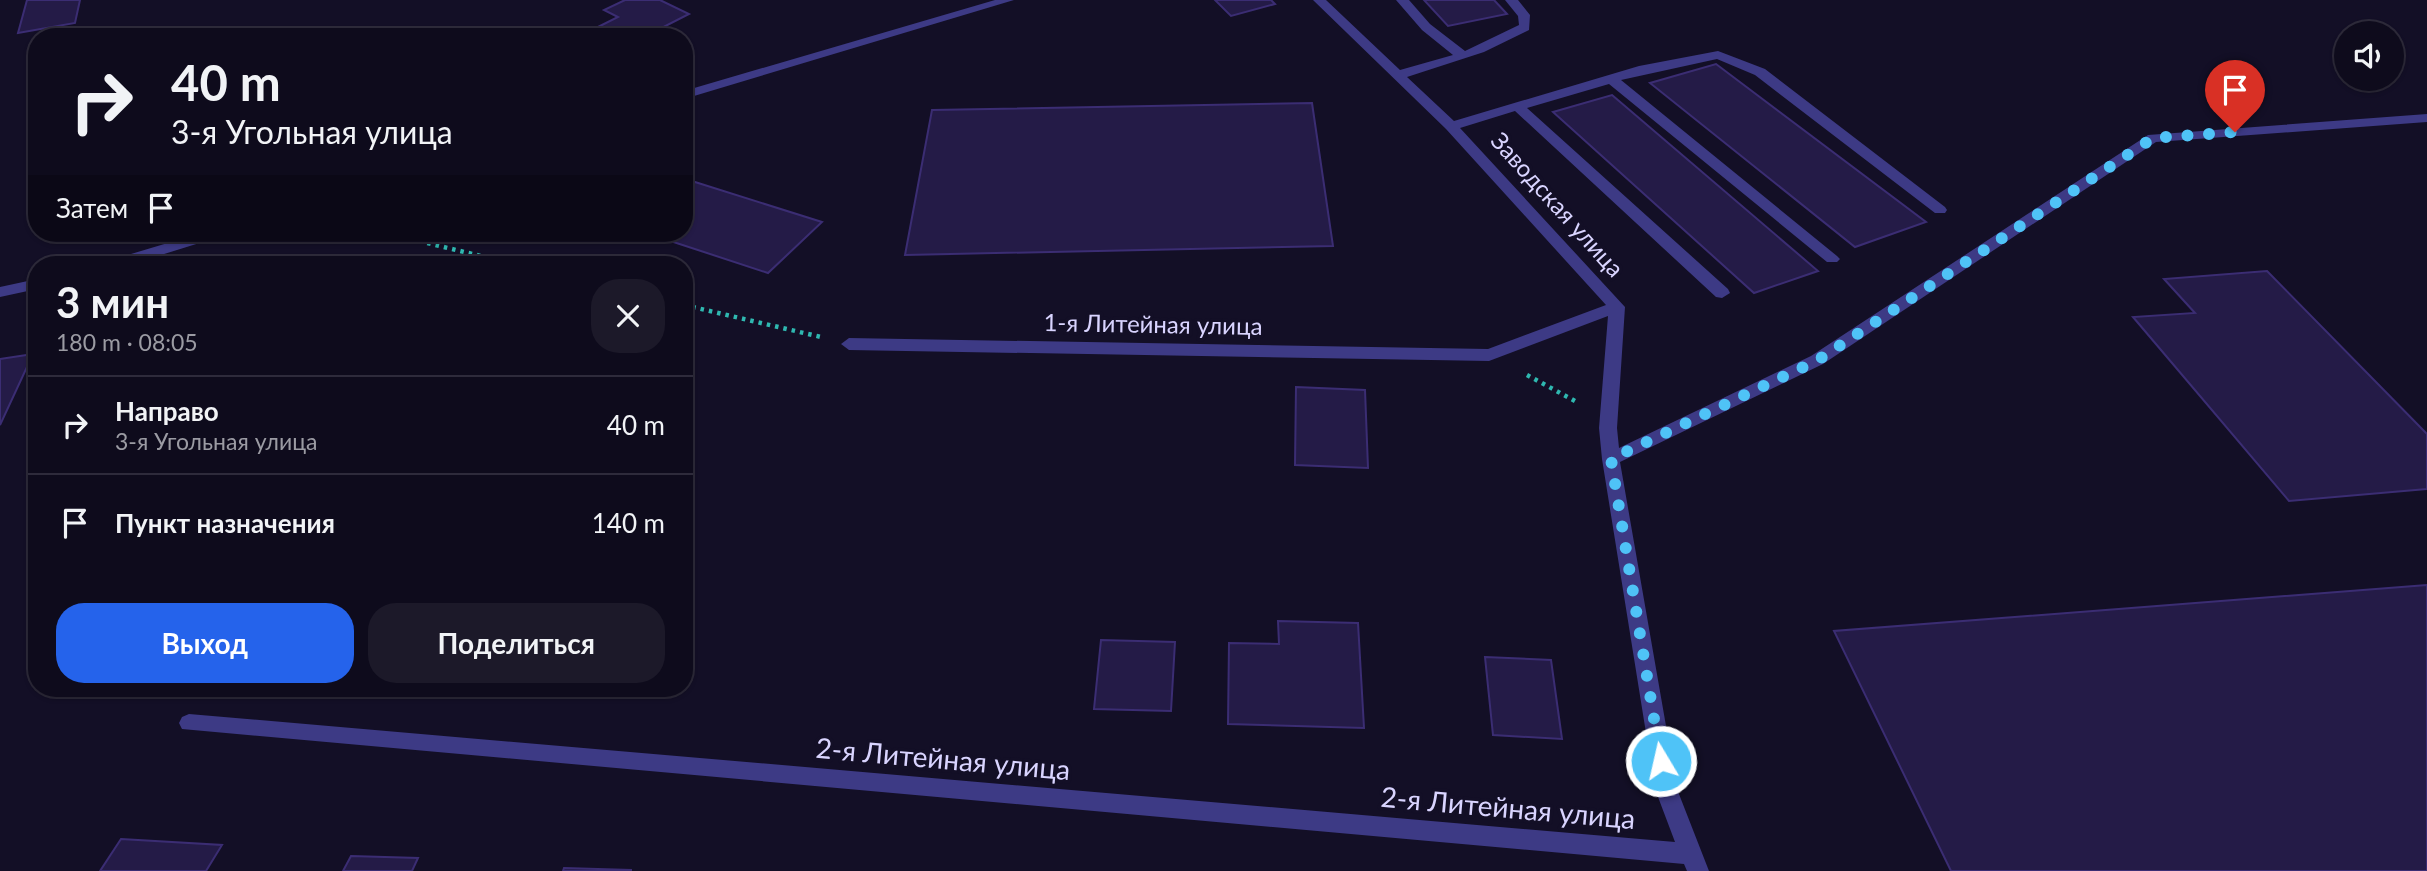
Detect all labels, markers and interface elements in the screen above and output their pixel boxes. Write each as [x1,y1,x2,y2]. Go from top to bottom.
map controls [2334,21,2404,91]
button: sound [2334,21,2404,91]
text: 40 m [171,53,281,111]
icon: right [56,56,147,147]
pin [2205,60,2265,132]
icon: arrive [2216,71,2254,109]
text: 3-я Угольная улица [171,112,453,151]
street label: Заводская улица [1486,126,1631,282]
icon: arrive [142,189,180,227]
text: Затем [56,192,128,224]
text: 3 мин [56,277,169,327]
button: close [591,279,665,353]
street label: 1-я Литейная улица [1043,307,1263,340]
text: 180 m · 08:05 [56,328,198,356]
text: Направо [115,395,219,427]
icon: right [56,406,94,444]
text: 40 m [607,409,665,441]
text: 3-я Угольная улица [115,427,317,455]
icon: arrive [56,504,94,542]
text: Пункт назначения [115,507,335,539]
text: 140 m [592,507,665,539]
button: Выход [56,603,354,683]
button: Поделиться [368,603,665,683]
position arrow [1624,724,1698,798]
street label: 2-я Литейная улица [814,730,1072,786]
street label: 2-я Литейная улица [1379,779,1637,835]

